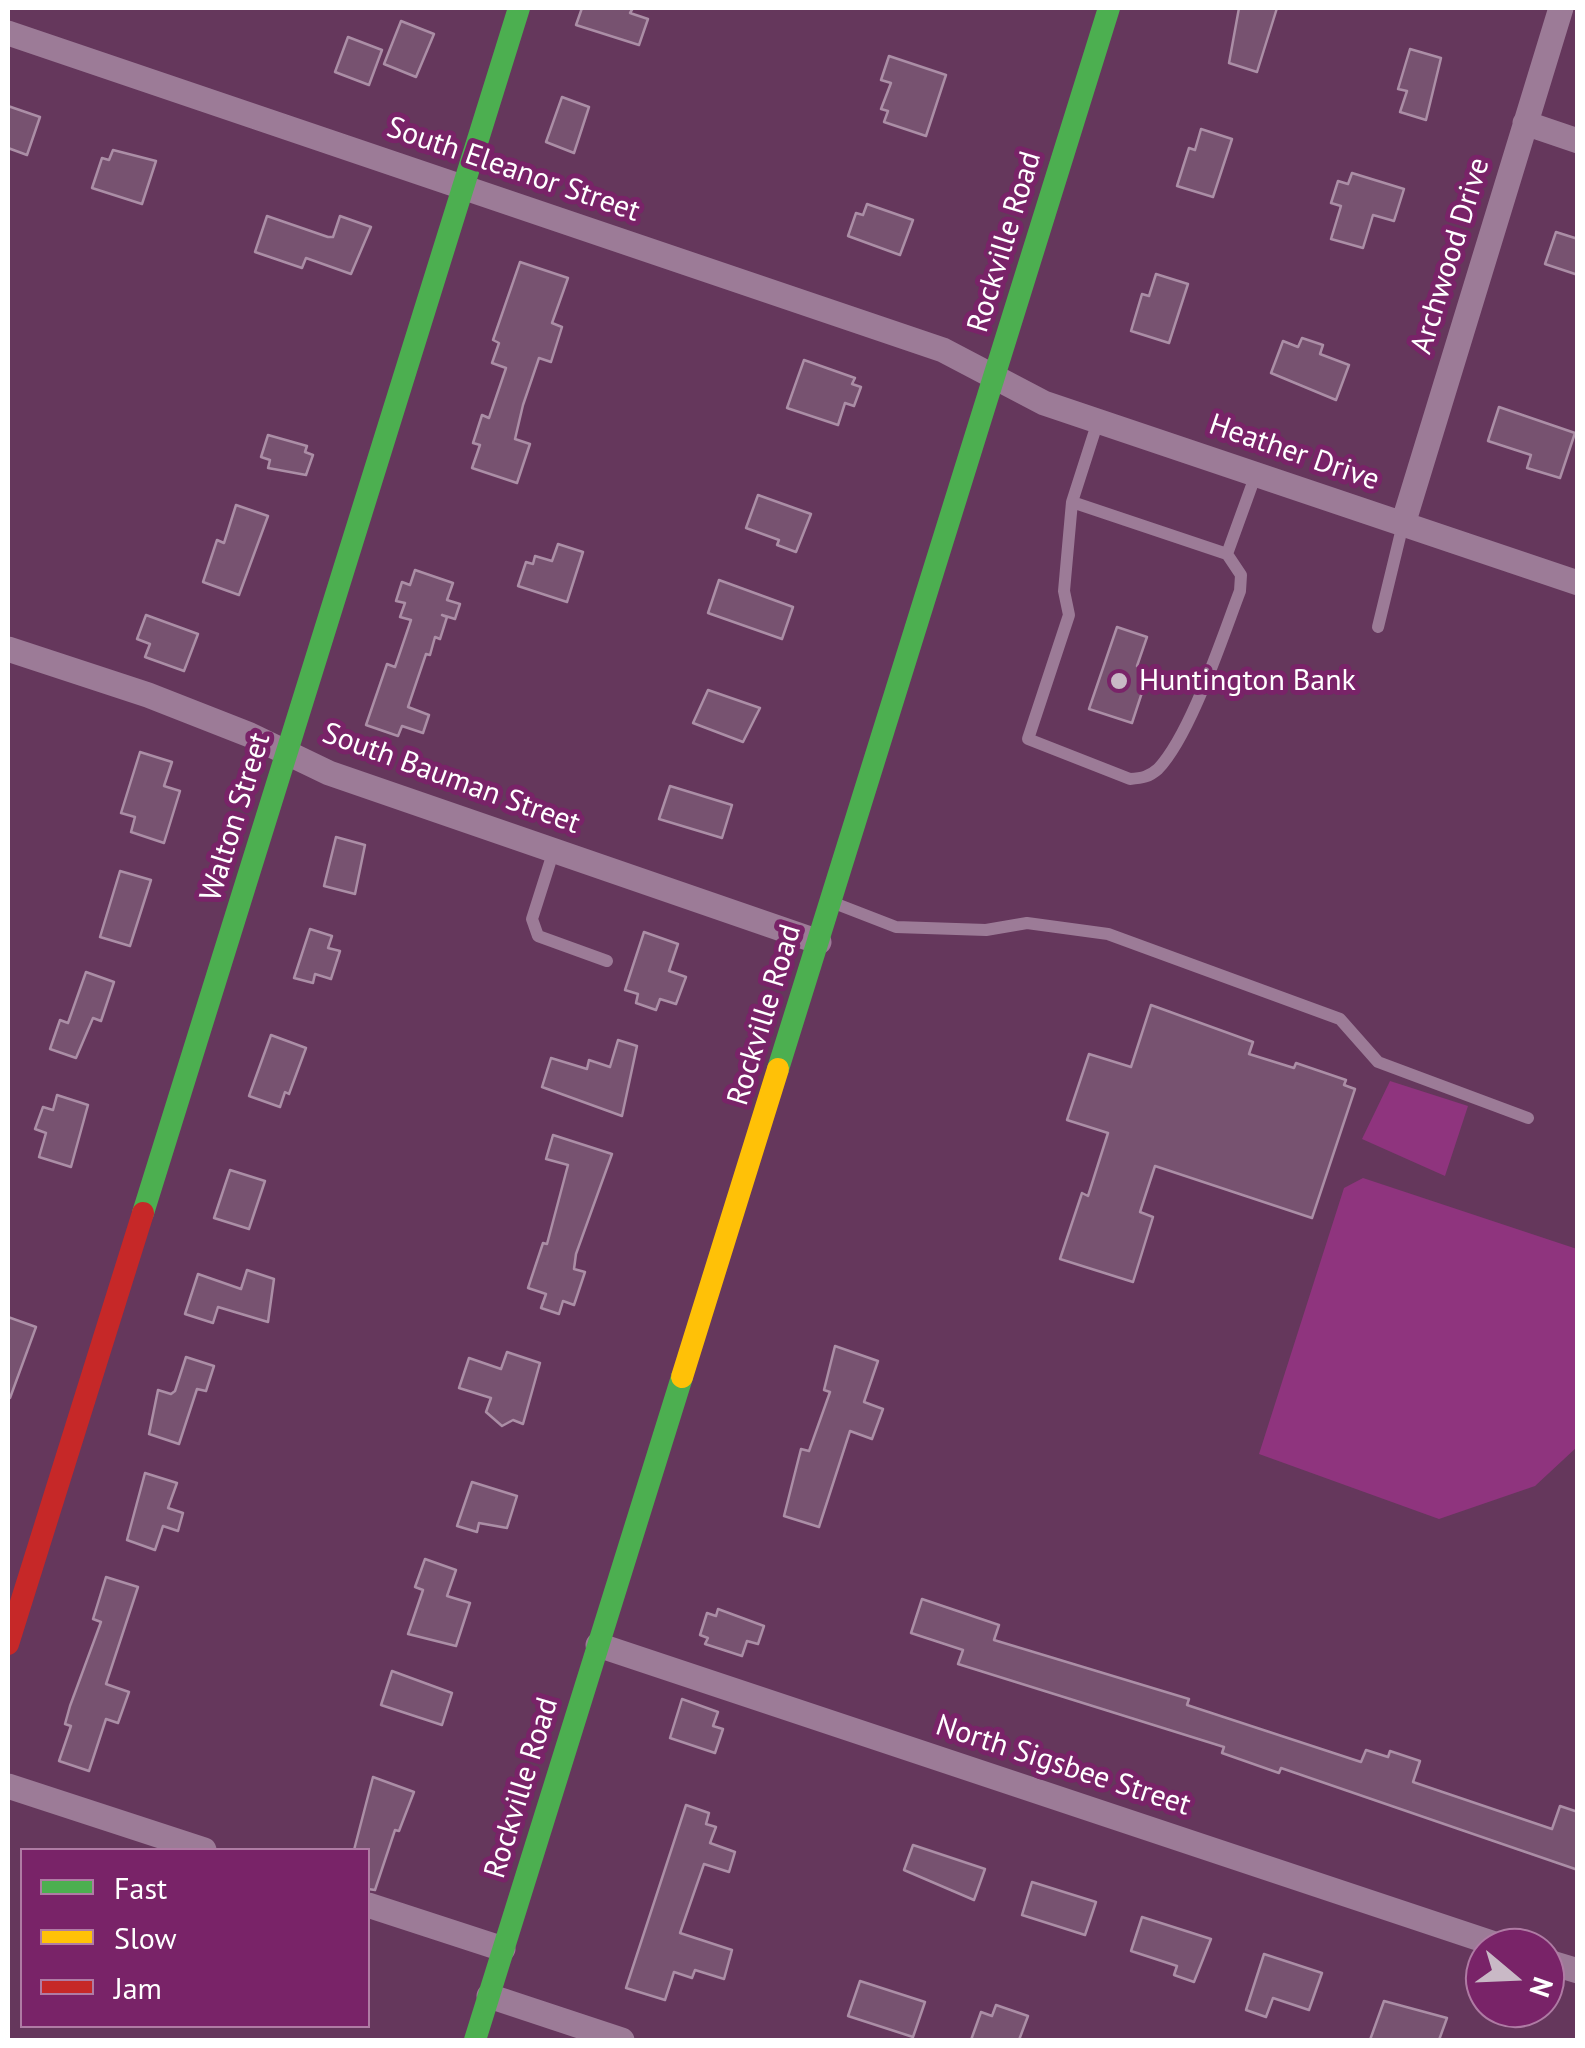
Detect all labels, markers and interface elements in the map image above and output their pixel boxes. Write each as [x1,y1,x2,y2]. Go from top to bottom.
street label: South Eleanor Street [382,110,644,230]
street label: Rockville Road [960,147,1050,337]
street label: Archwood Drive [1404,154,1498,358]
street label: Heather Drive [1204,407,1384,499]
place label: Huntington Bank [1139,663,1356,699]
marker: Huntington Bank [1108,670,1130,692]
street label: South Bauman Street [317,716,585,842]
street label: Walton Street [193,728,279,906]
street label: Rockville Road [720,920,810,1110]
street label: Rockville Road [477,1693,567,1883]
street label: North Sigsbee Street [931,1708,1195,1824]
legend [20,1848,370,2028]
text: Fast [114,1868,167,1907]
text: Slow [114,1918,177,1957]
north arrow [1465,1928,1565,2028]
text: Jam [114,1968,162,2007]
text: N [1521,1973,1562,2002]

